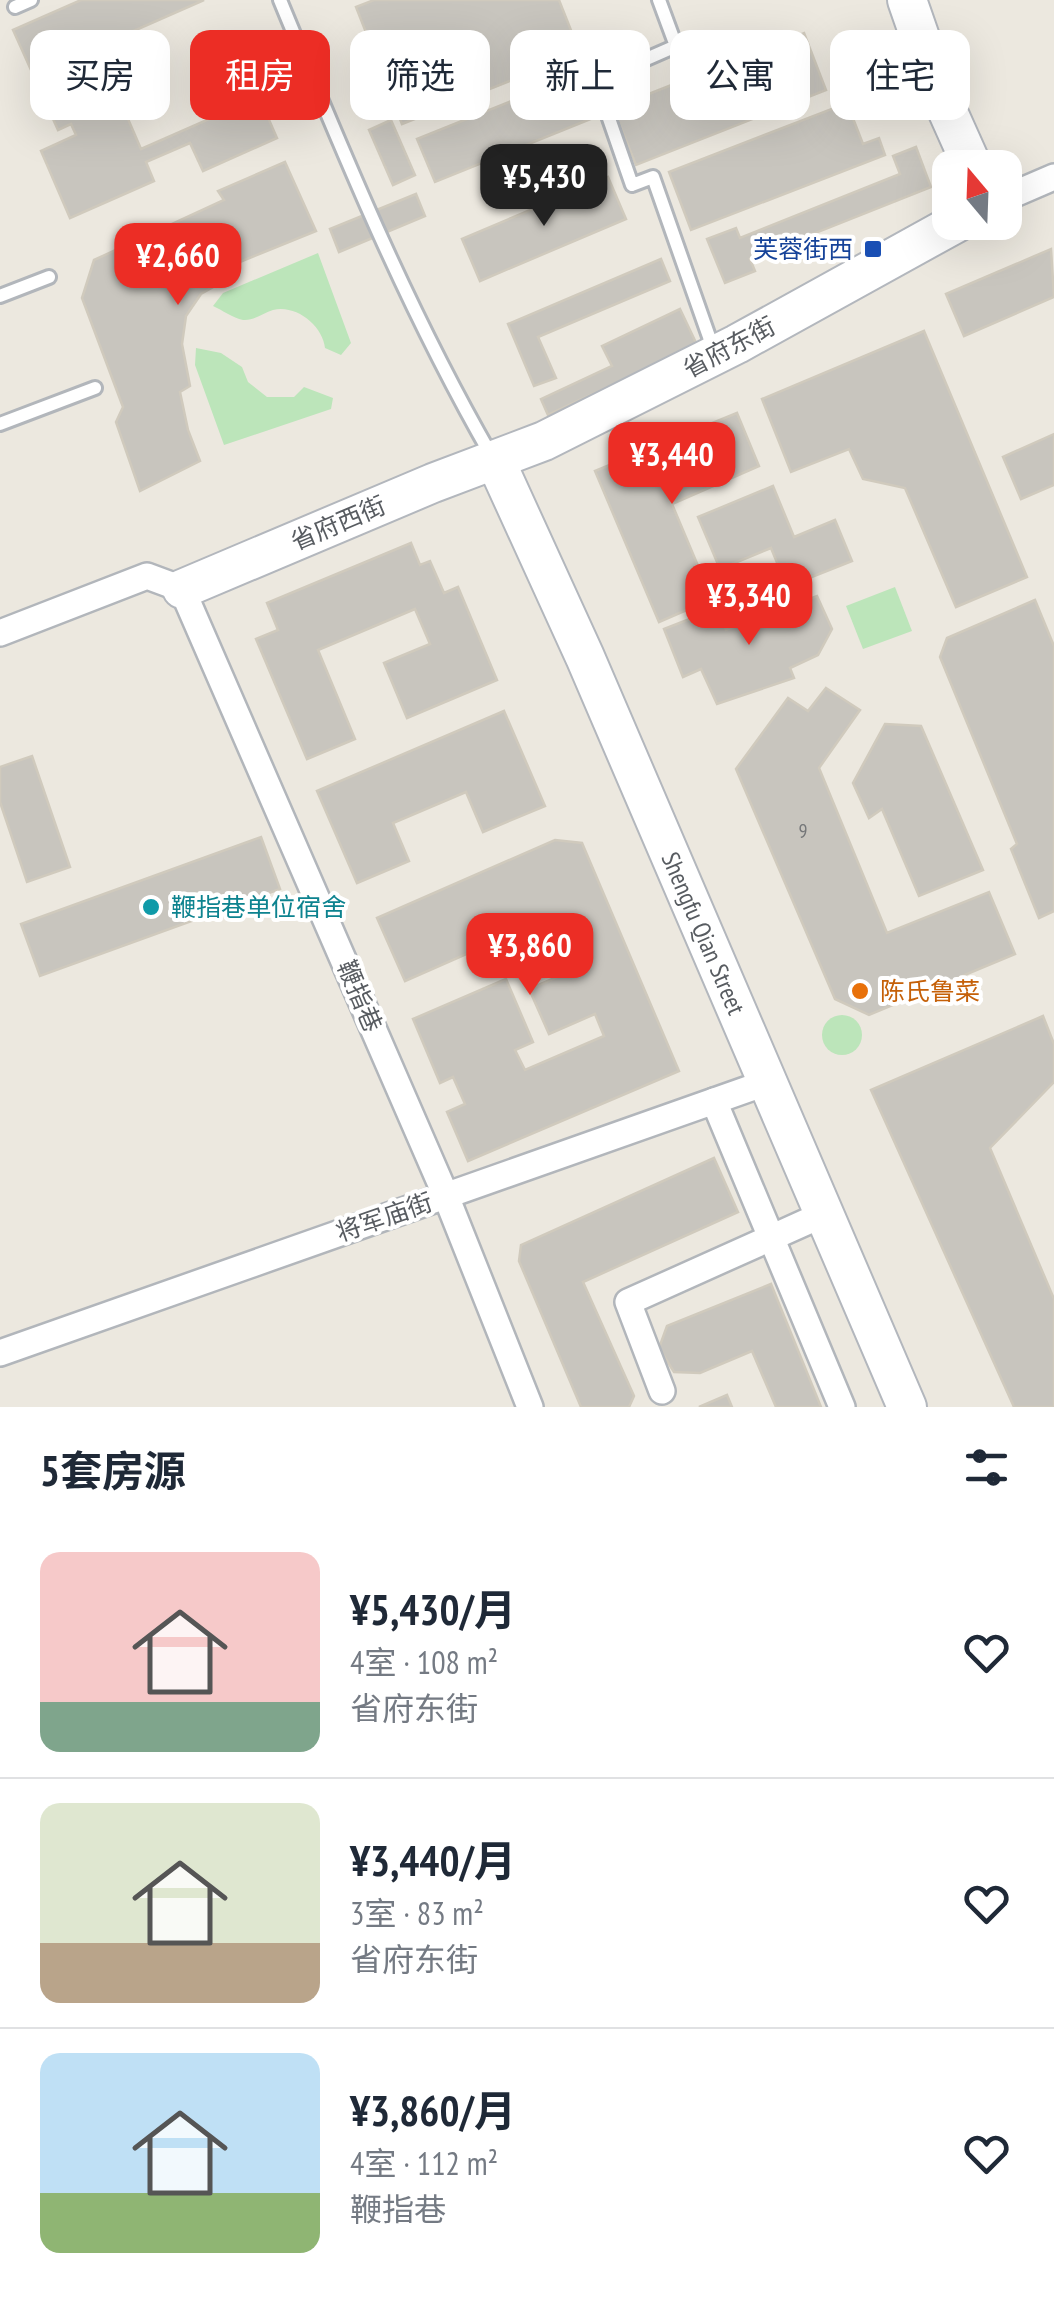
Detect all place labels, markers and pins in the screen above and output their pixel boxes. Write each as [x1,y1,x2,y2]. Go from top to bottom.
pin: ¥5,430 [463,144,625,229]
pin: ¥2,660 [97,223,259,308]
place label: 芙蓉街西 [753,233,853,265]
marker: 芙蓉街西 [862,238,884,260]
pin: ¥3,440 [591,422,753,507]
pin: ¥3,340 [668,563,830,648]
place label: 鞭指巷单位宿舍 [171,891,346,923]
marker: 鞭指巷单位宿舍 [140,896,162,918]
pin: ¥3,860 [449,913,611,998]
place label: 陈氏鲁菜 [880,975,980,1007]
marker: 陈氏鲁菜 [849,980,871,1002]

